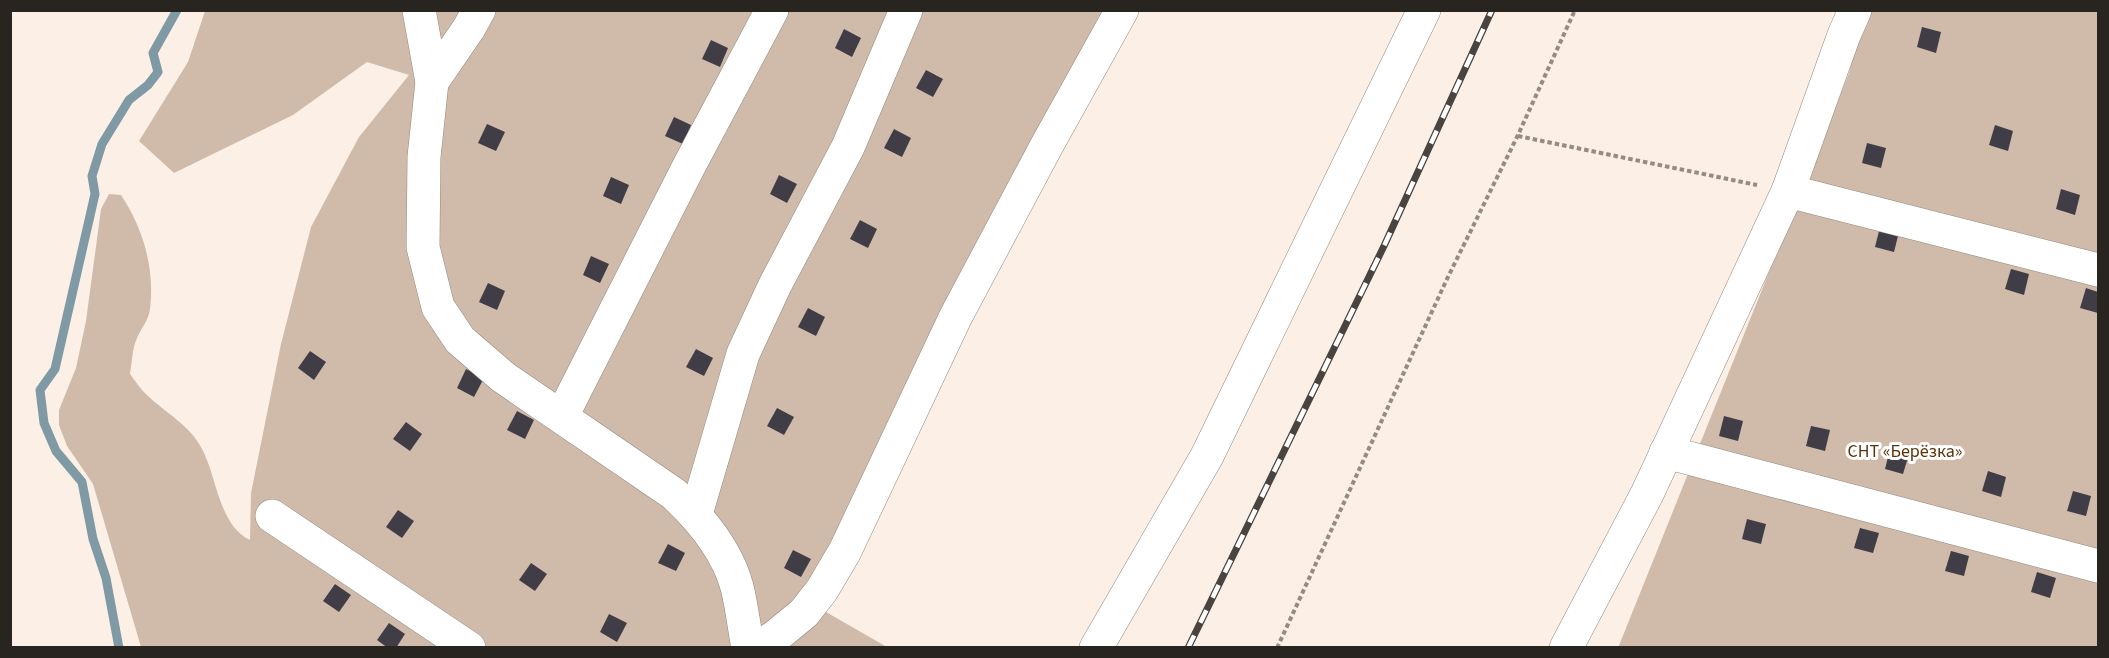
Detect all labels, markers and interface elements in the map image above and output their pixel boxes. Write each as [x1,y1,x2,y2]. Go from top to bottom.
park label: СНТ «Берёзка» [1847,439,1963,464]

